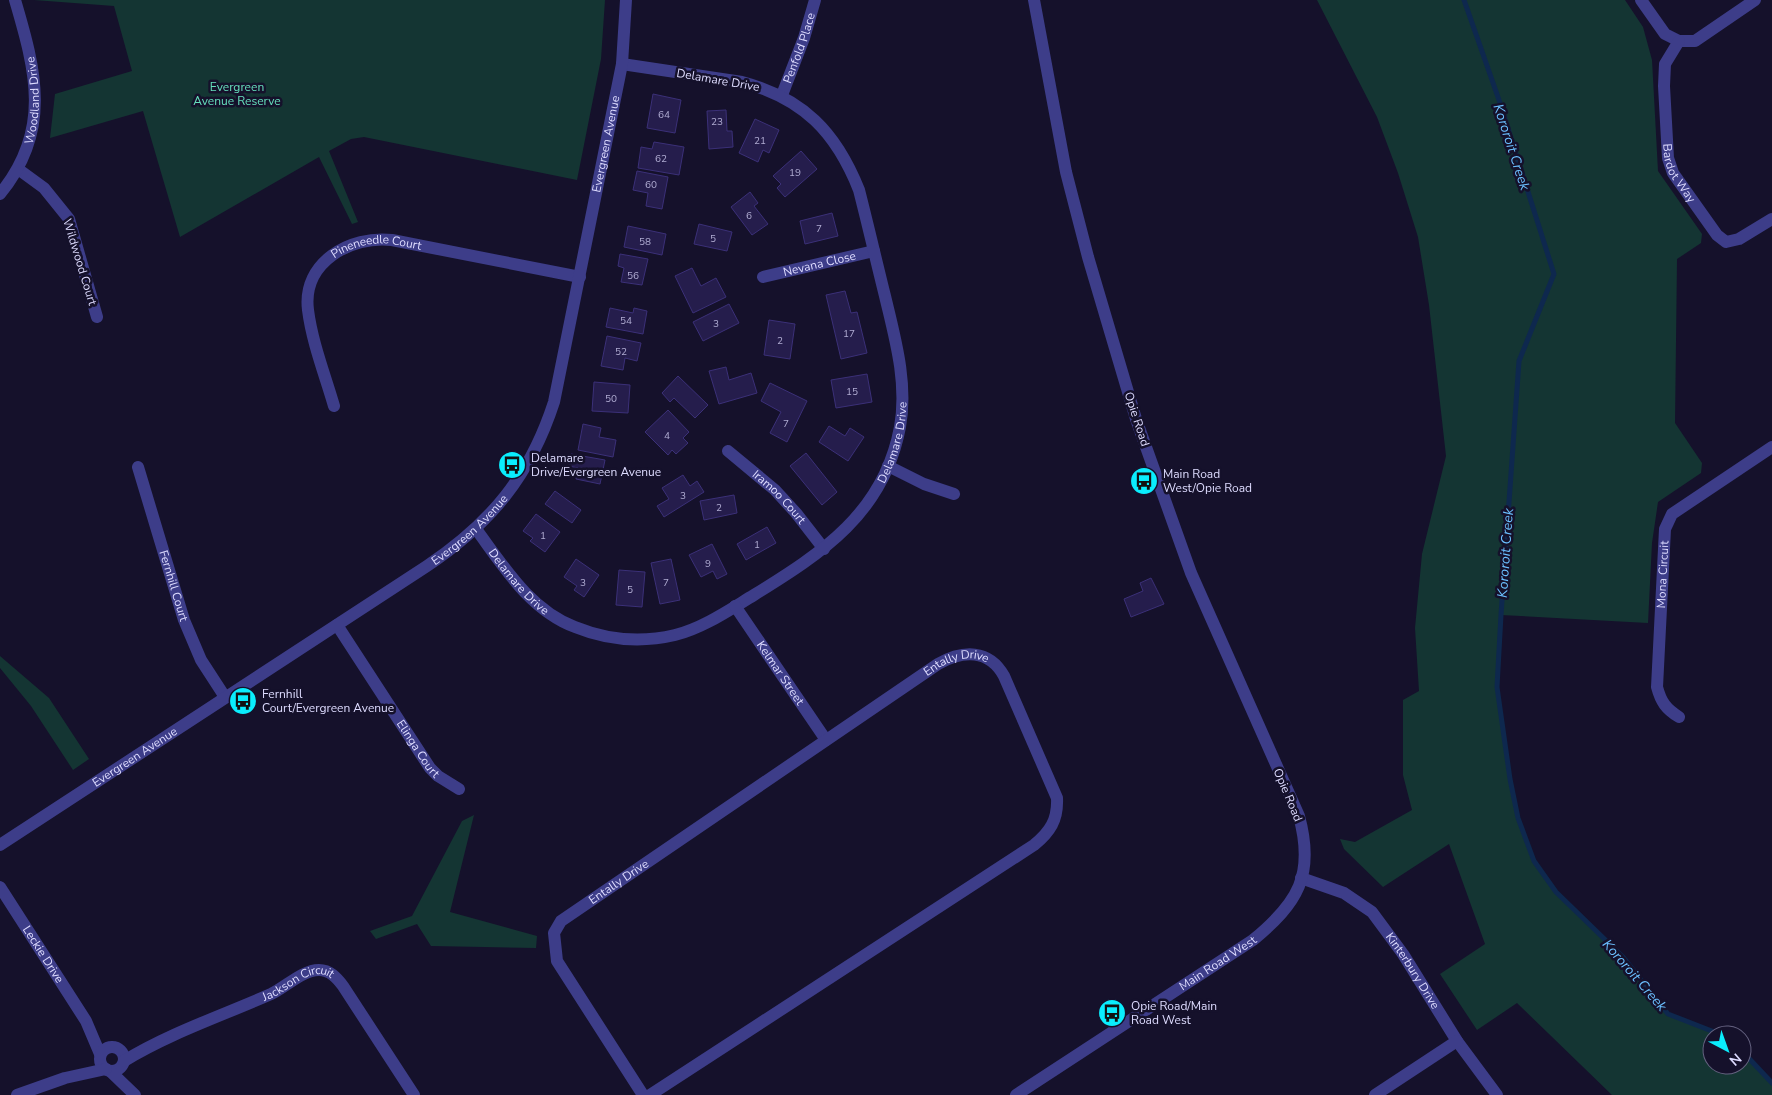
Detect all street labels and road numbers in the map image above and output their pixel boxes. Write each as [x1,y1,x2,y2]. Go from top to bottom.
street label: Penfold Place [779,11,819,86]
street label: Woodland Drive [21,55,43,146]
street label: Delamare Drive [675,65,761,95]
street label: Evergreen Avenue [588,94,623,194]
street label: Bardot Way [1659,143,1700,206]
street label: Wildwood Court [59,217,101,308]
street label: Pineneedle Court [328,231,424,262]
street label: Nevana Close [781,248,858,280]
street label: Opie Road [1121,390,1153,448]
street label: Delamare Drive [874,401,910,486]
street label: Iramoo Court [749,466,810,528]
street label: Evergreen Avenue [428,491,511,569]
street label: Mona Circuit [1653,540,1672,609]
street label: Delamare Drive [485,545,552,618]
street label: Fernhill Court [155,548,192,624]
street label: Kelmar Street [753,638,808,709]
street label: Entally Drive [920,646,992,680]
street label: Elinga Court [393,717,444,782]
street label: Evergreen Avenue [89,723,180,791]
street label: Opie Road [1270,766,1306,824]
street label: Entally Drive [586,856,652,908]
street label: Leckie Drive [19,923,68,986]
street label: Kinterbury Drive [1382,929,1443,1012]
street label: Main Road West [1176,932,1261,994]
street label: Jackson Circuit [259,962,338,1005]

